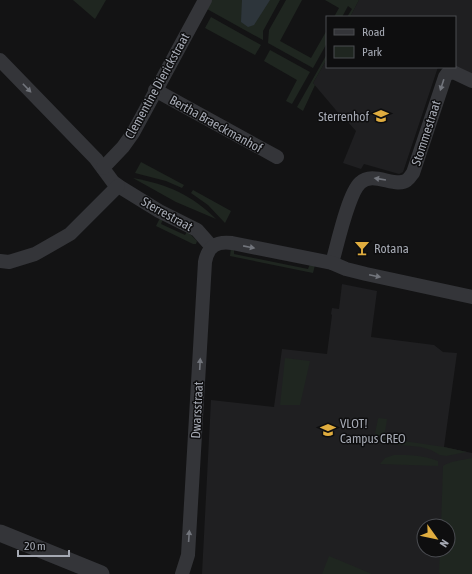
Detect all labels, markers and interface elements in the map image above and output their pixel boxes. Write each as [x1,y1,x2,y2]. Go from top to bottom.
legend [326,16,456,68]
text: Road [362,25,385,39]
street label: Clementine Dierickstraat [122,30,192,142]
text: Park [362,45,383,59]
one-way arrow [439,79,445,91]
one-way arrow [22,83,32,93]
street label: Bertha Braeckmanhof [167,92,265,156]
street label: Stommestraat [408,98,444,167]
school or university icon: Sterrenhof [372,107,390,125]
place label: Sterrenhof [318,109,369,124]
one-way arrow [374,176,386,182]
street label: Sterrestraat [139,194,195,234]
bar icon: Rotana [353,239,371,257]
place label: Rotana [374,241,409,256]
one-way arrow [243,244,255,250]
one-way arrow [369,274,382,280]
one-way arrow [196,358,203,370]
street label: Dwarsstraat [188,381,206,439]
place label: VLOT! Campus CREO [340,416,406,446]
school or university icon: VLOT! Campus CREO [319,421,337,439]
north arrow [416,518,456,558]
one-way arrow [186,530,193,542]
scale bar [18,532,69,558]
text: N [438,537,451,549]
text: 20 m [24,539,46,553]

